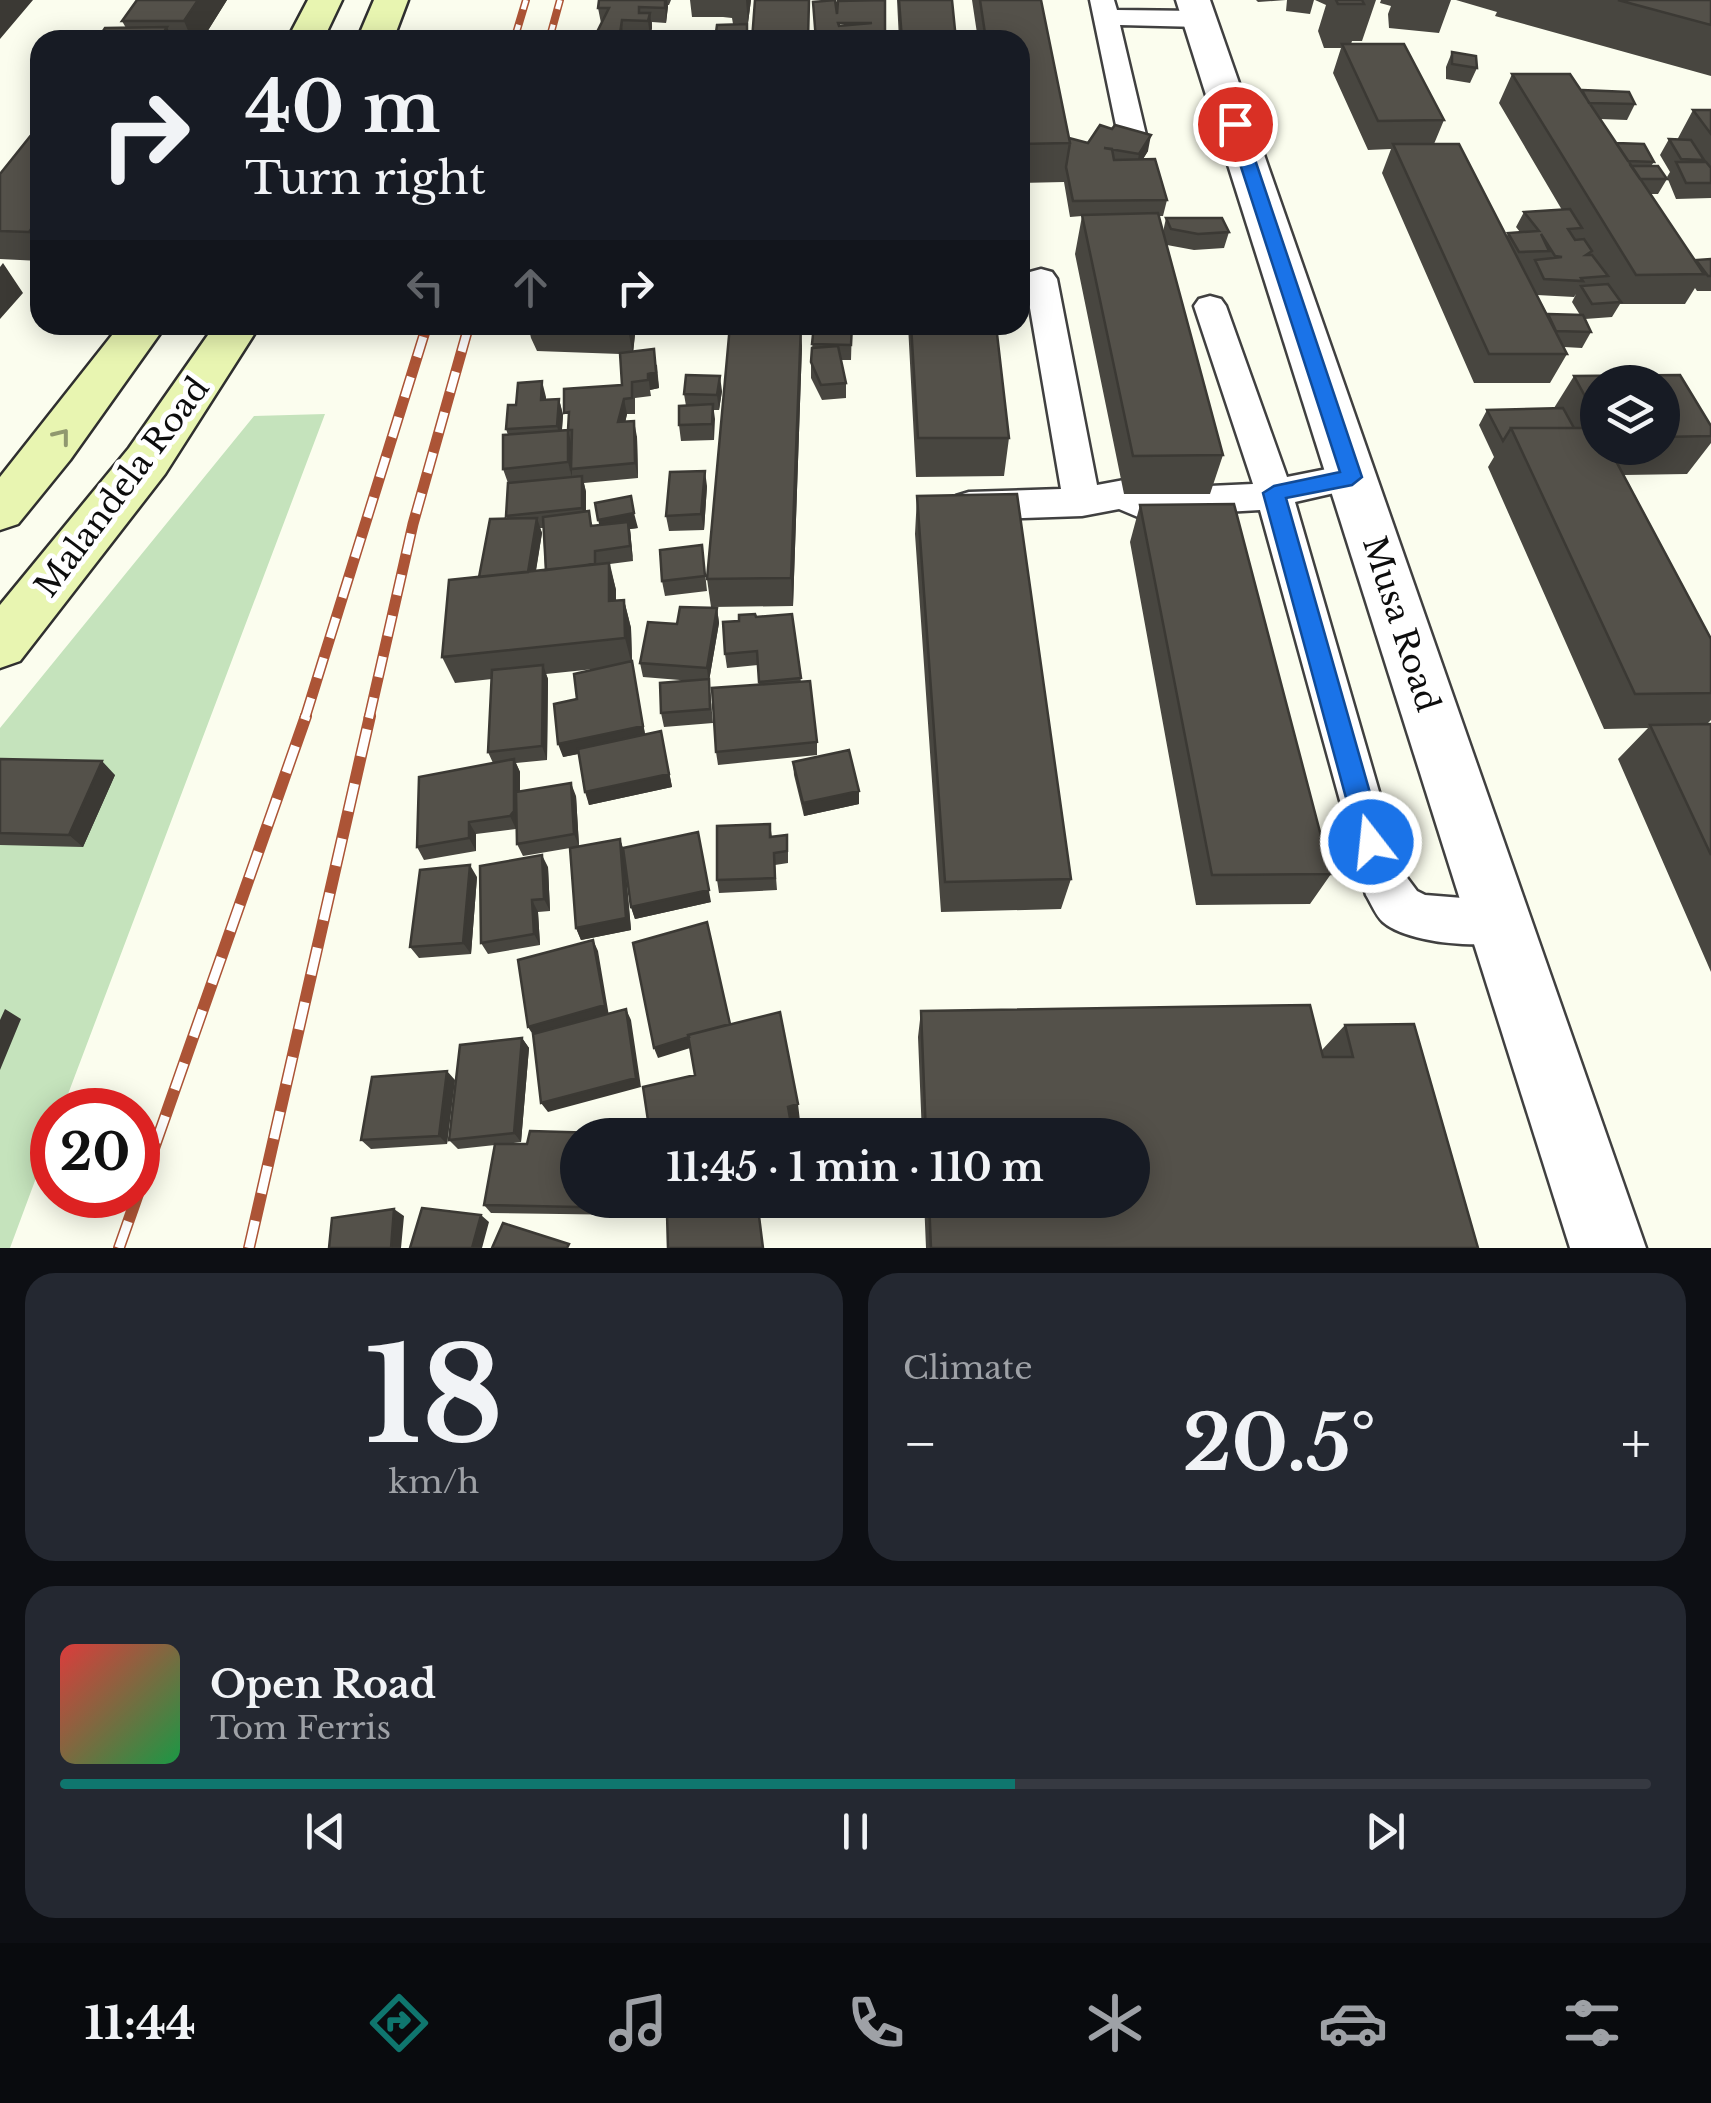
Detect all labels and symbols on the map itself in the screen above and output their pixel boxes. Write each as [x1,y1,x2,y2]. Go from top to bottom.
pin [1193,82,1278,167]
street label: Malandela Road [26,369,218,605]
one-way arrow [50,429,68,447]
street label: Musa Road [1354,531,1448,717]
position arrow [1319,790,1423,894]
speed limit sign: 20 [30,1088,160,1218]

